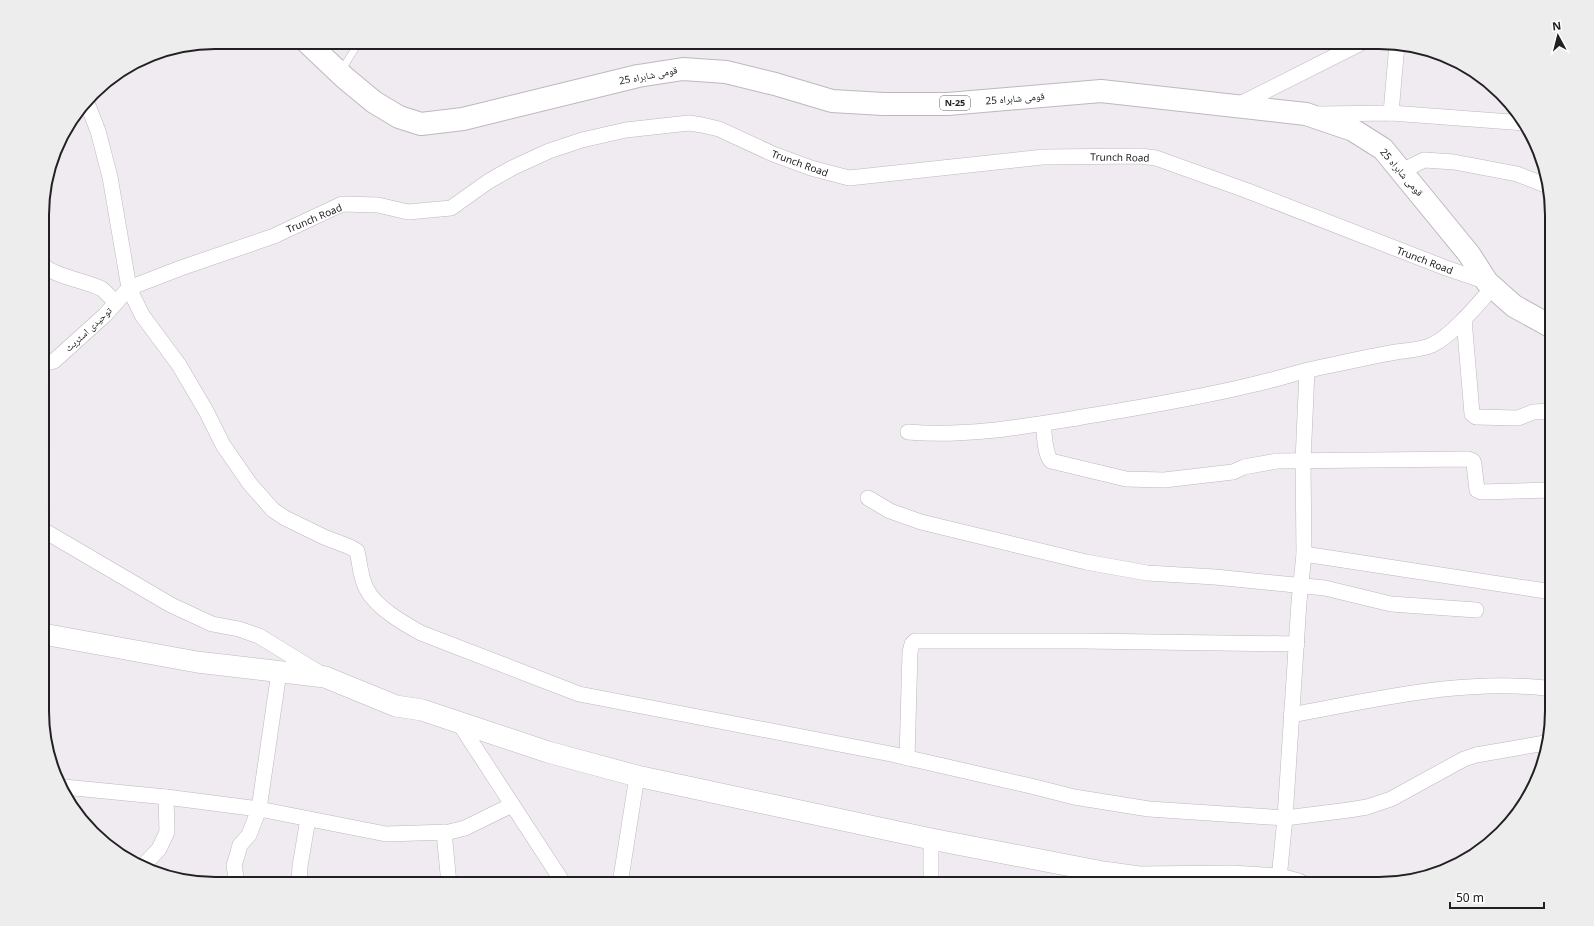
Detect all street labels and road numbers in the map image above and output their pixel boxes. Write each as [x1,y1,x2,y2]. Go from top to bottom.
street label: قومی شاہراہ 25 [618,62,678,88]
street label: قومی شاہراہ 25 [985,88,1045,108]
road number: N-25 [940,96,970,110]
street label: قومی شاہراہ 25 [1377,145,1427,199]
street label: Trunch Road [770,146,830,180]
street label: Trunch Road [1090,149,1150,165]
street label: Trunch Road [284,200,344,236]
street label: Trunch Road [1395,243,1455,277]
street label: توحیدی اسٹریٹ [61,303,115,355]

